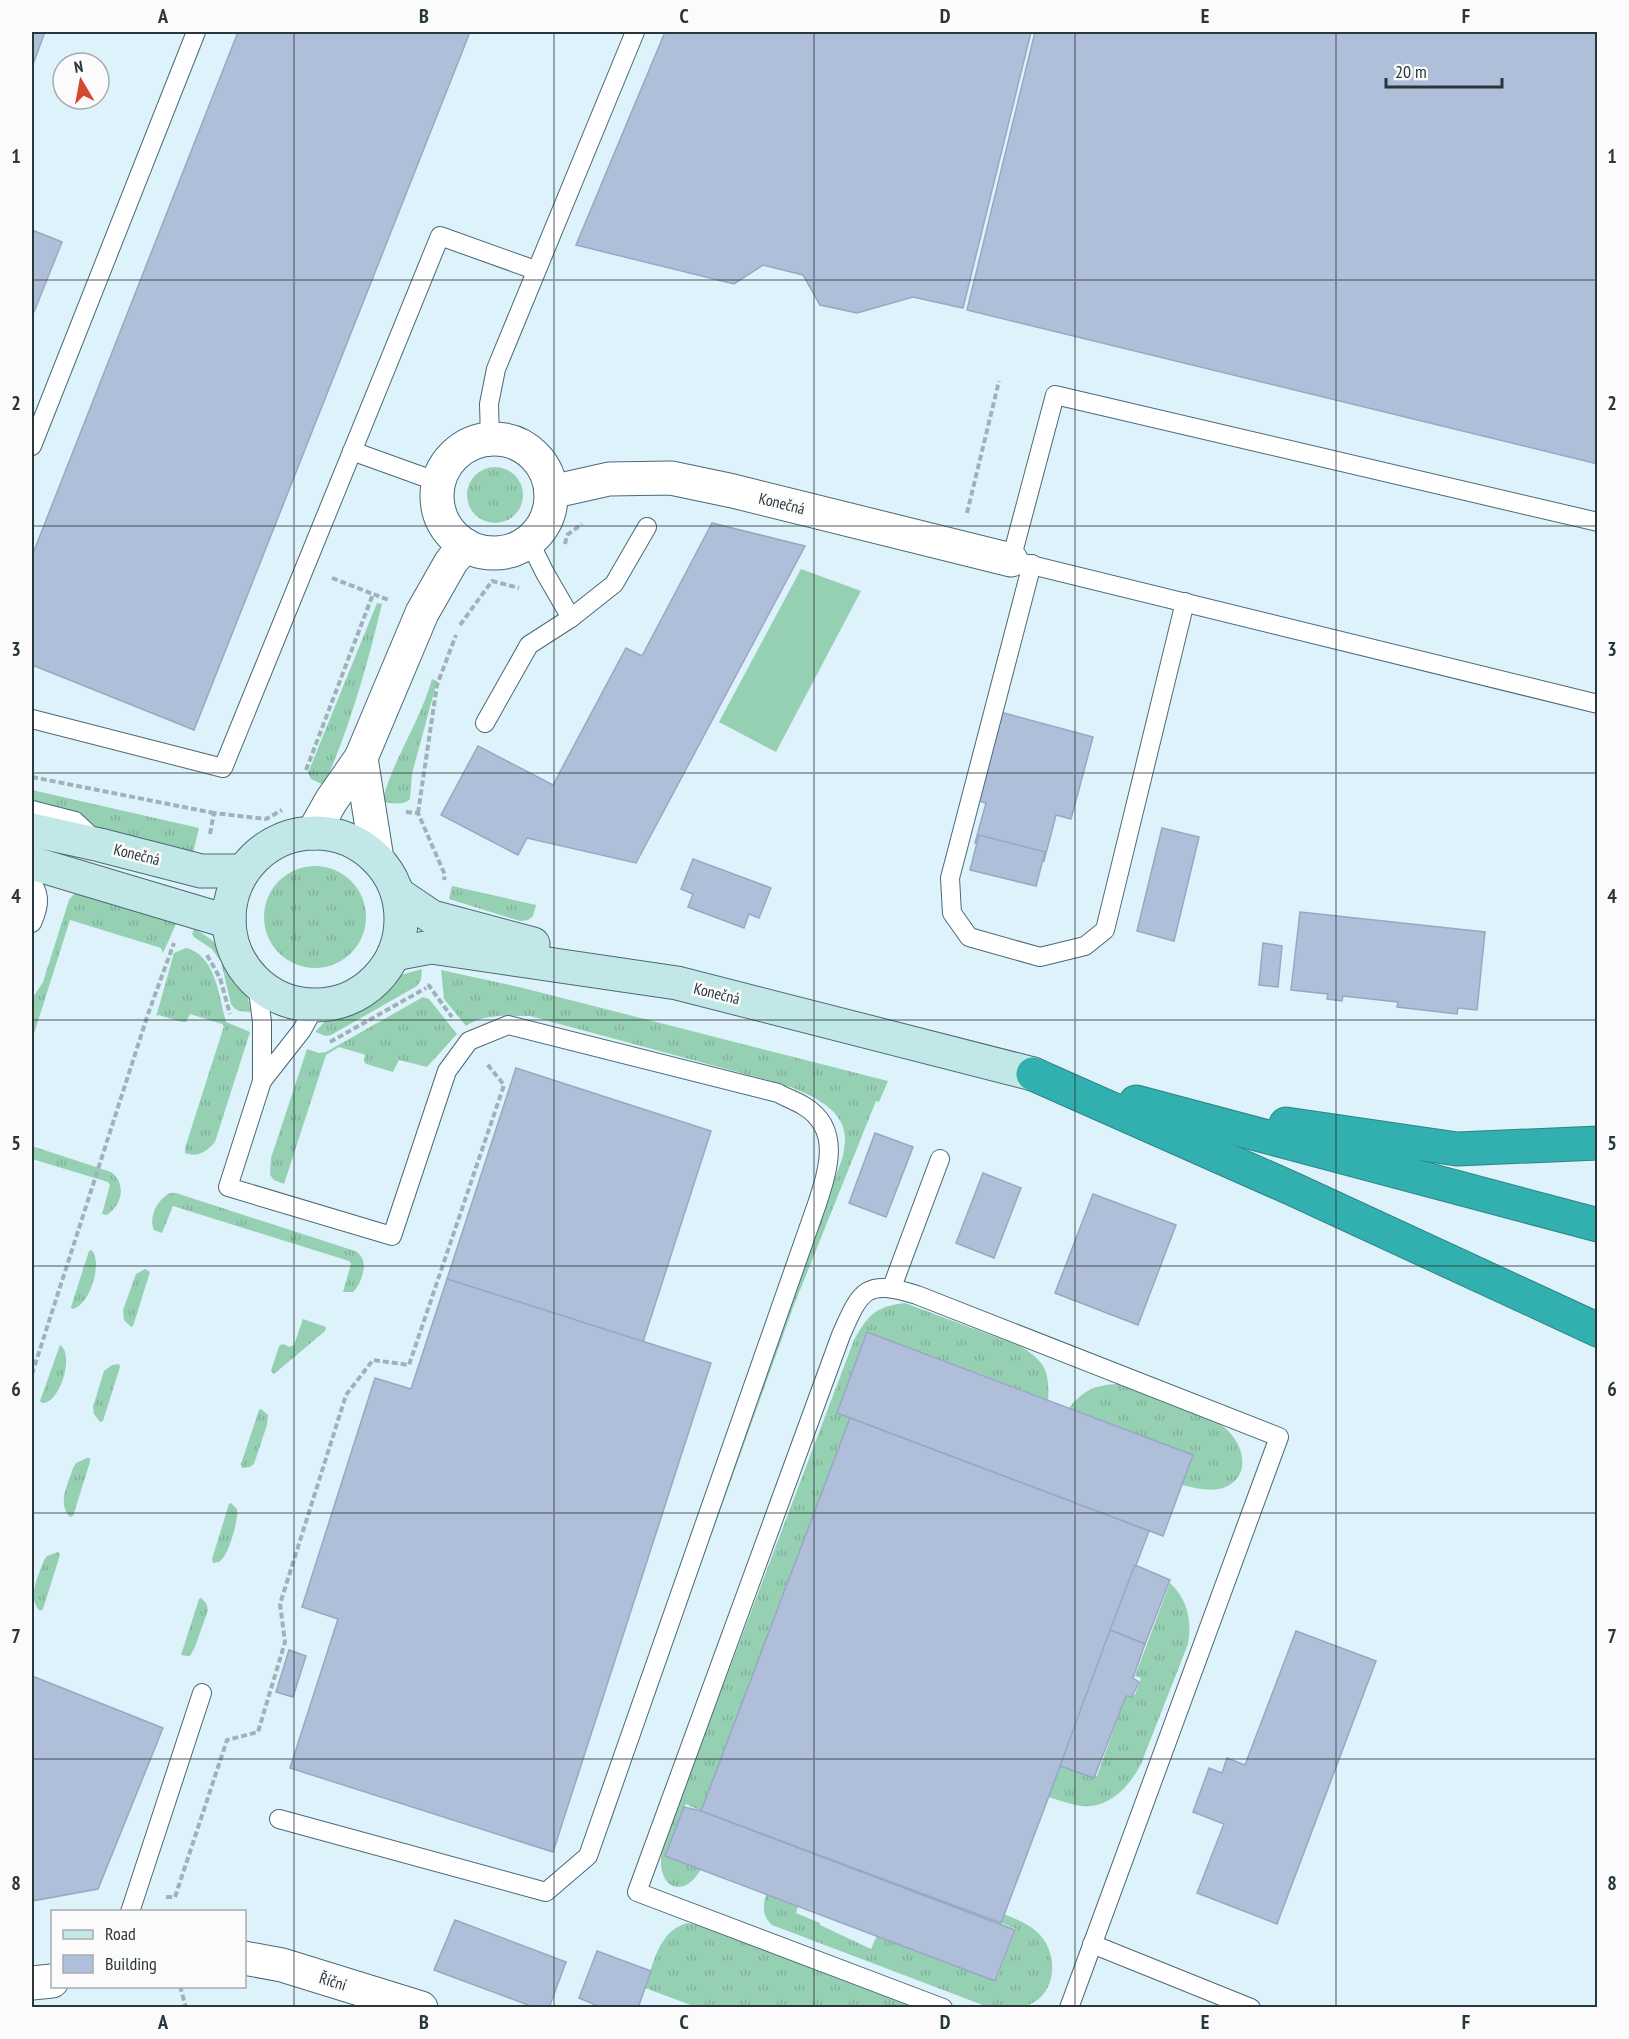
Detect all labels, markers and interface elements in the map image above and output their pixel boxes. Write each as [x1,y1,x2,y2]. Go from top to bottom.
text: A [157,3,169,29]
text: B [419,3,429,29]
text: C [679,3,689,29]
text: D [940,3,951,29]
text: E [1201,3,1209,29]
text: F [1462,3,1470,29]
north arrow [51,51,111,111]
scale bar [1386,51,1502,89]
text: N [72,56,84,77]
text: 20 m [1395,60,1427,83]
text: 1 [11,143,21,169]
text: 1 [1607,143,1617,169]
text: 2 [11,390,21,416]
text: 2 [1607,390,1617,416]
street label: Konečná [757,488,807,518]
text: 3 [11,636,21,662]
text: 3 [1607,636,1617,662]
street label: Konečná [112,839,162,869]
text: 4 [11,883,21,909]
text: 4 [1607,883,1617,909]
street label: Konečná [692,978,742,1008]
text: 5 [11,1130,21,1156]
text: 5 [1607,1130,1617,1156]
text: 6 [11,1376,21,1402]
text: 6 [1607,1376,1617,1402]
text: 7 [11,1623,21,1649]
text: 7 [1607,1623,1617,1649]
text: 8 [11,1870,21,1896]
text: 8 [1607,1870,1617,1896]
legend [51,1910,246,1988]
text: Road [105,1922,136,1945]
text: Building [105,1952,157,1975]
street label: Říční [317,1967,349,1995]
text: A [157,2009,169,2035]
text: B [419,2009,429,2035]
text: C [679,2009,689,2035]
text: D [940,2009,951,2035]
text: E [1201,2009,1209,2035]
text: F [1462,2009,1470,2035]

